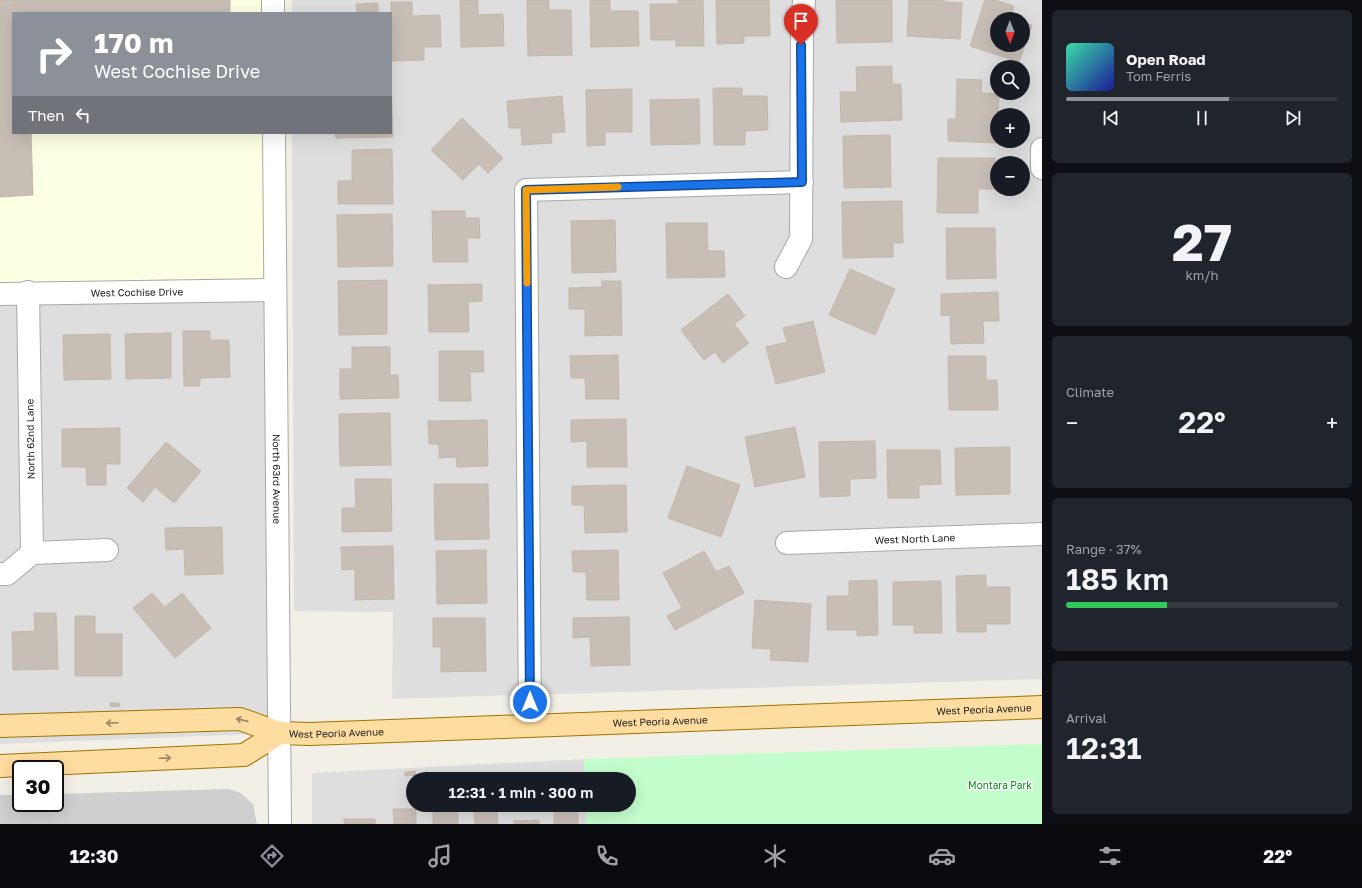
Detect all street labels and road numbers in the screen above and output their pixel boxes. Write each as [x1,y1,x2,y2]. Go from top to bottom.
street label: West Cochise Drive [91,285,183,299]
street label: North 62nd Lane [23,399,37,479]
street label: North 63rd Avenue [271,434,283,524]
street label: West North Lane [874,531,956,546]
street label: West Peoria Avenue [936,701,1032,717]
street label: West Peoria Avenue [612,713,708,729]
street label: West Peoria Avenue [289,725,384,740]

